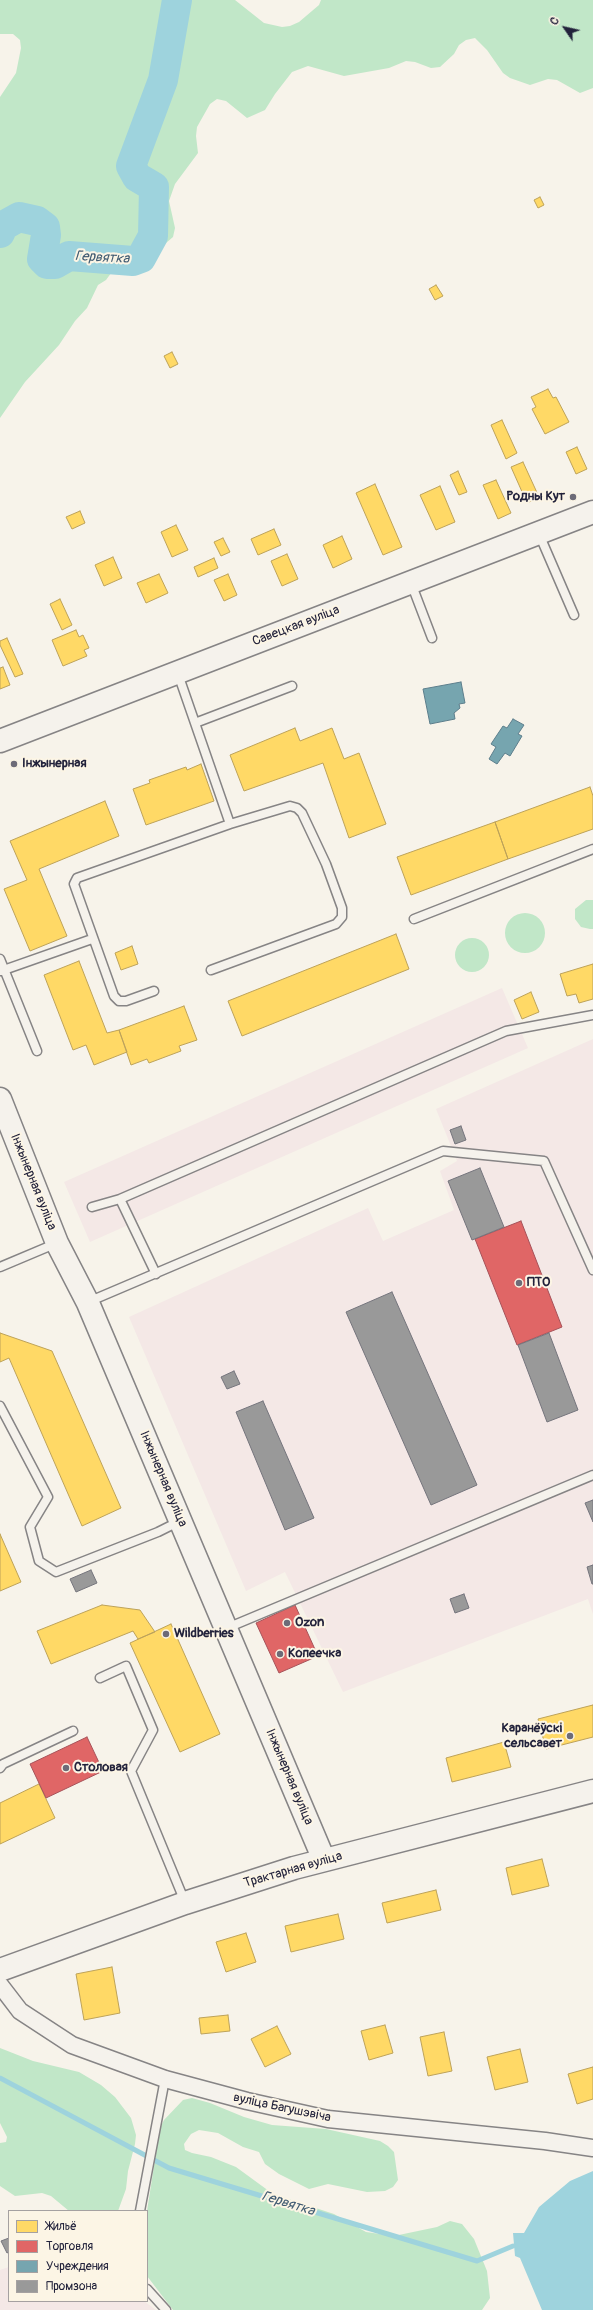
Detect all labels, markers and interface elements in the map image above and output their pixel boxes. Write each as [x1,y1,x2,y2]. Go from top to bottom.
north arrow [545,8,585,48]
text: С [547,15,562,27]
water label: Гервятка [74,248,130,268]
place label: Родны Кут [507,489,565,505]
marker: Родны Кут [568,492,578,502]
street label: Савецкая вуліца [250,602,342,650]
place label: Інжынерная [22,756,87,772]
marker: Інжынерная [9,759,19,769]
street label: Інжынерная вуліца [7,1132,59,1232]
place label: ПТО [527,1275,550,1291]
marker: ПТО [514,1278,524,1288]
street label: Інжынерная вуліца [136,1429,190,1529]
place label: Ozon [295,1615,324,1631]
marker: Ozon [282,1618,292,1628]
place label: Wildberries [174,1626,233,1642]
marker: Wildberries [161,1629,171,1639]
place label: Копеечка [288,1646,341,1662]
marker: Копеечка [275,1649,285,1659]
place label: Каранёўскі сельсавет [502,1721,562,1752]
street label: Інжынерная вуліца [262,1727,316,1827]
marker: Каранёўскі сельсавет [565,1731,575,1741]
place label: Столовая [74,1760,128,1776]
marker: Столовая [61,1763,71,1773]
street label: Трактарная вуліца [242,1849,344,1891]
street label: вуліца Багушэвіча [232,2090,332,2126]
water label: Гервятка [260,2188,316,2220]
legend [8,2210,148,2302]
text: Жильё [46,2219,77,2234]
text: Торговля [46,2239,93,2254]
text: Учреждения [46,2259,109,2274]
text: Промзона [46,2279,97,2294]

